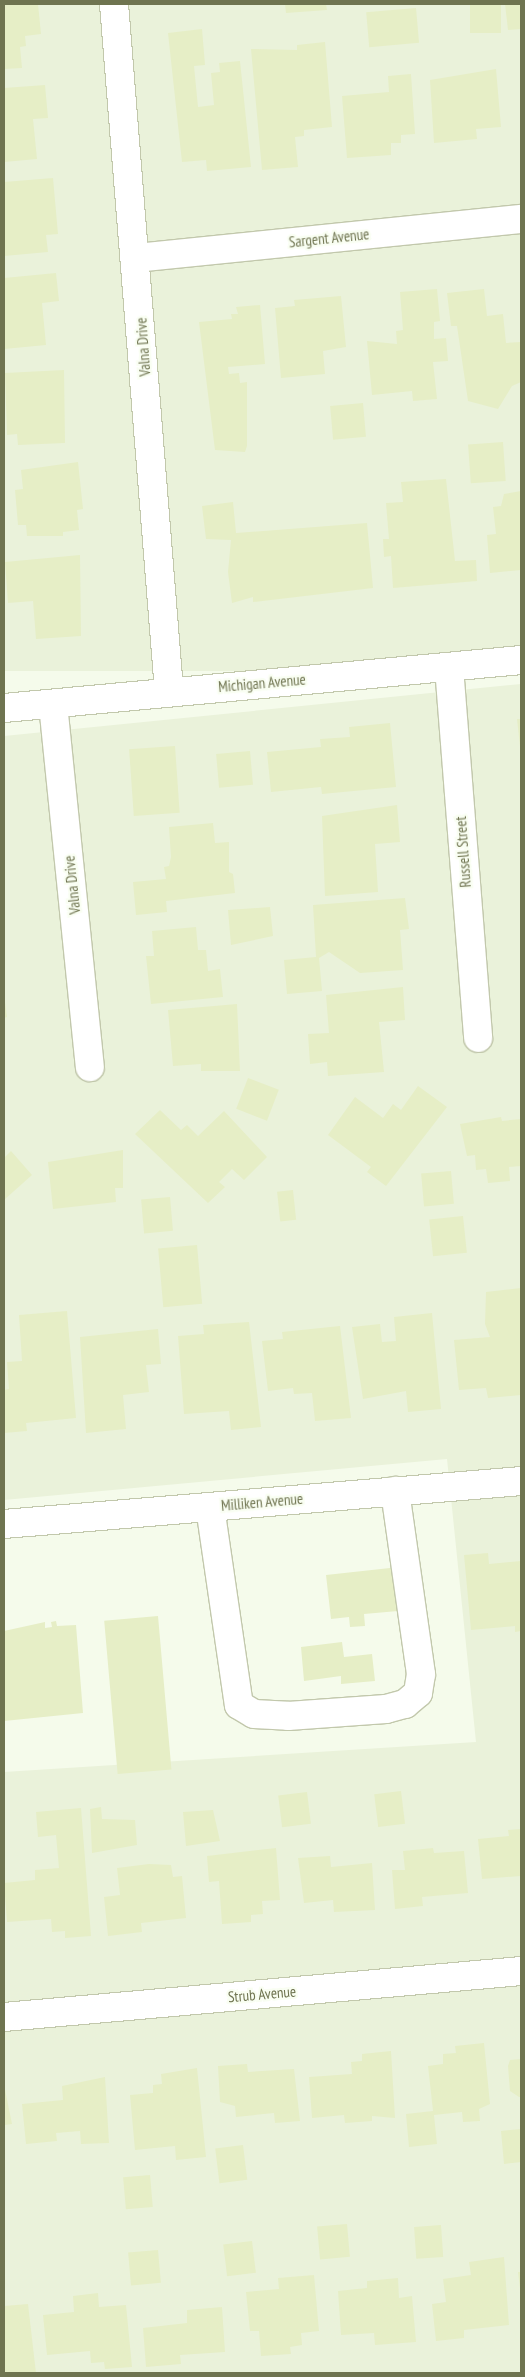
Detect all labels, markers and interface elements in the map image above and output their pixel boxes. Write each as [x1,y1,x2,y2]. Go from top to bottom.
street label: Sargent Avenue [288,225,370,251]
street label: Valna Drive [132,317,154,377]
street label: Michigan Avenue [217,670,307,696]
street label: Russell Street [452,816,474,888]
street label: Valna Drive [60,855,84,915]
street label: Milliken Avenue [220,1489,304,1515]
street label: Strub Avenue [227,1982,297,2006]

